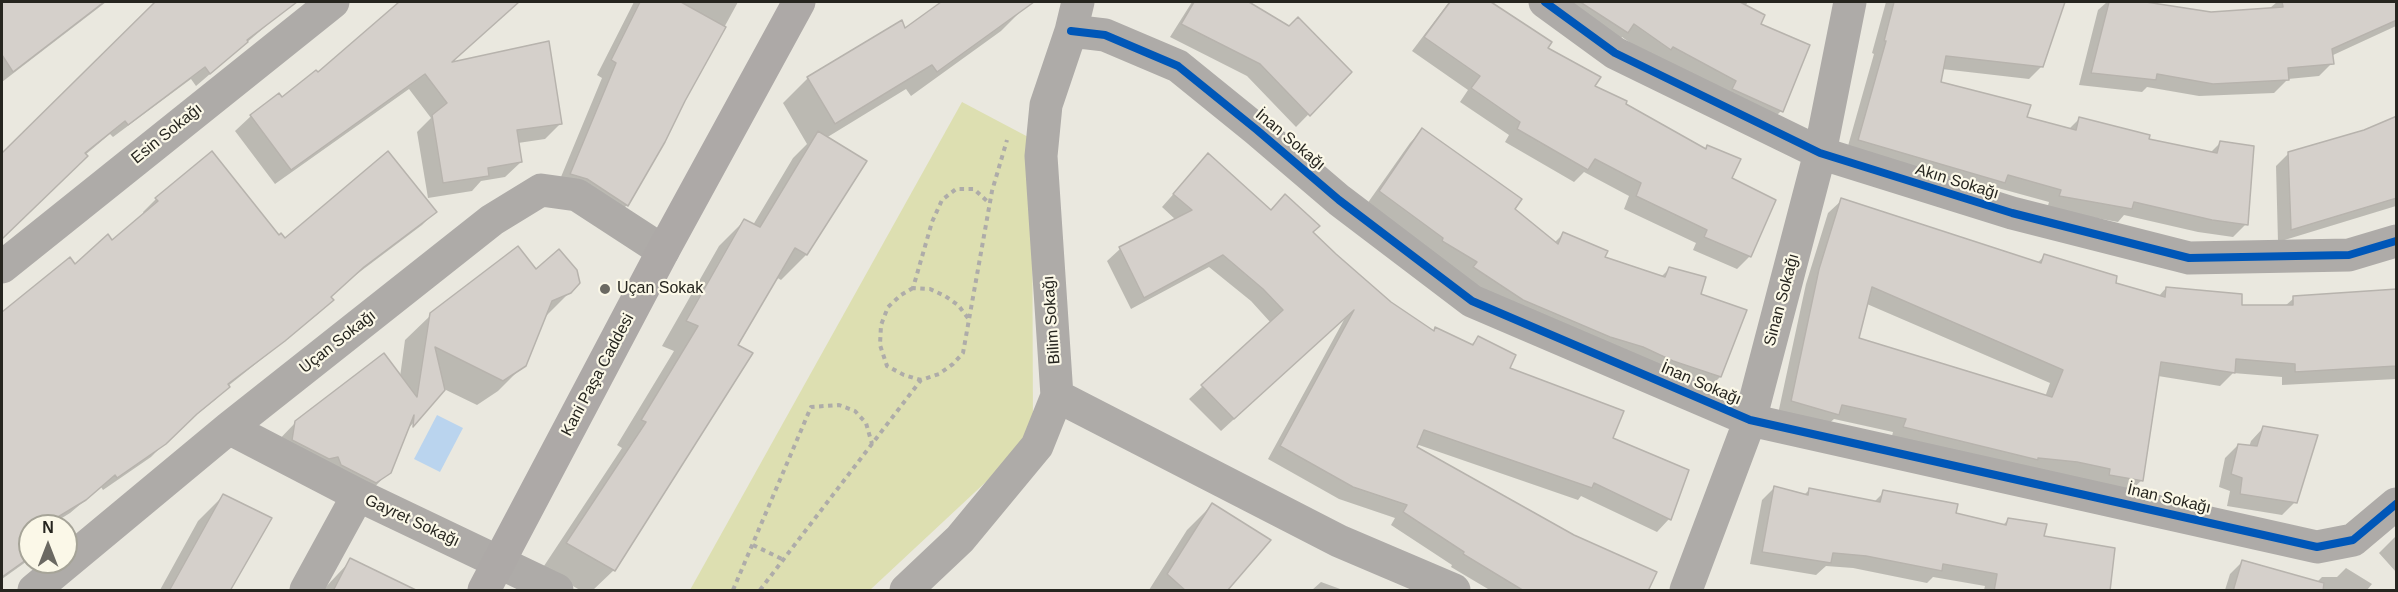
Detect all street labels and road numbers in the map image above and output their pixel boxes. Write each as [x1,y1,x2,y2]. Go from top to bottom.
street label: Esin Sokağı [128,100,206,168]
street label: İnan Sokağı [1251,105,1329,175]
street label: Akın Sokağı [1913,160,2001,204]
street label: Sinan Sokağı [1760,252,1804,348]
street label: Bilim Sokağı [1039,275,1065,365]
street label: Uçan Sokağı [296,306,380,378]
street label: Kani Paşa Caddesi [558,310,638,440]
street label: İnan Sokağı [1658,358,1744,410]
street label: İnan Sokağı [2125,480,2213,518]
street label: Gayret Sokağı [362,491,462,551]

